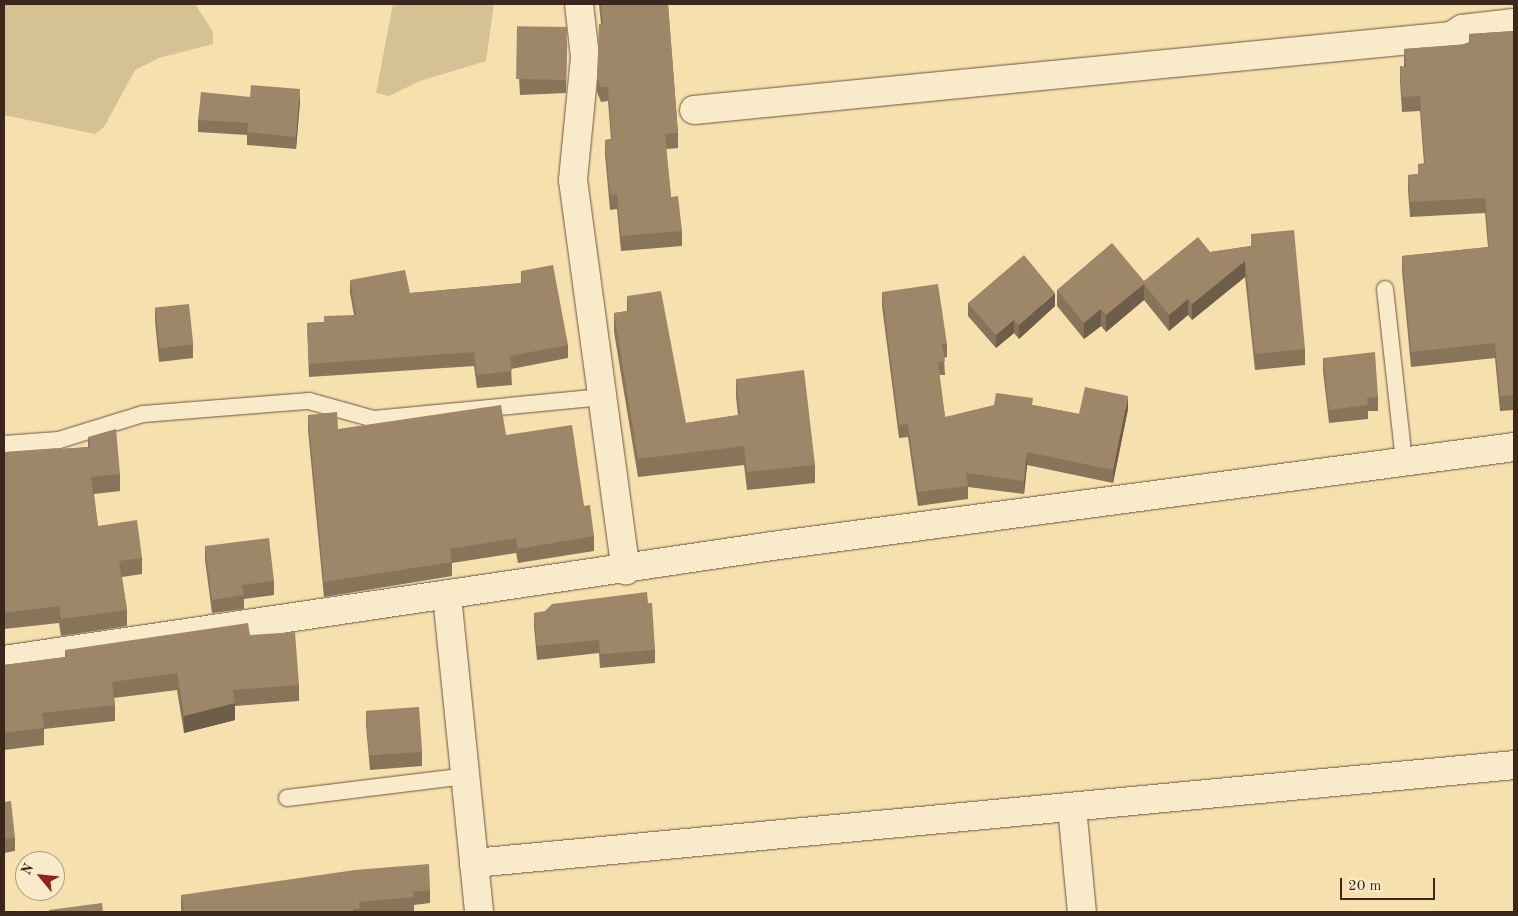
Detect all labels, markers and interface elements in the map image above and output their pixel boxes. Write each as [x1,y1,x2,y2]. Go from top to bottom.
north arrow [15,851,65,901]
text: N [19,861,36,877]
scale bar [1343,868,1438,900]
text: 20 m [1348,879,1382,894]

